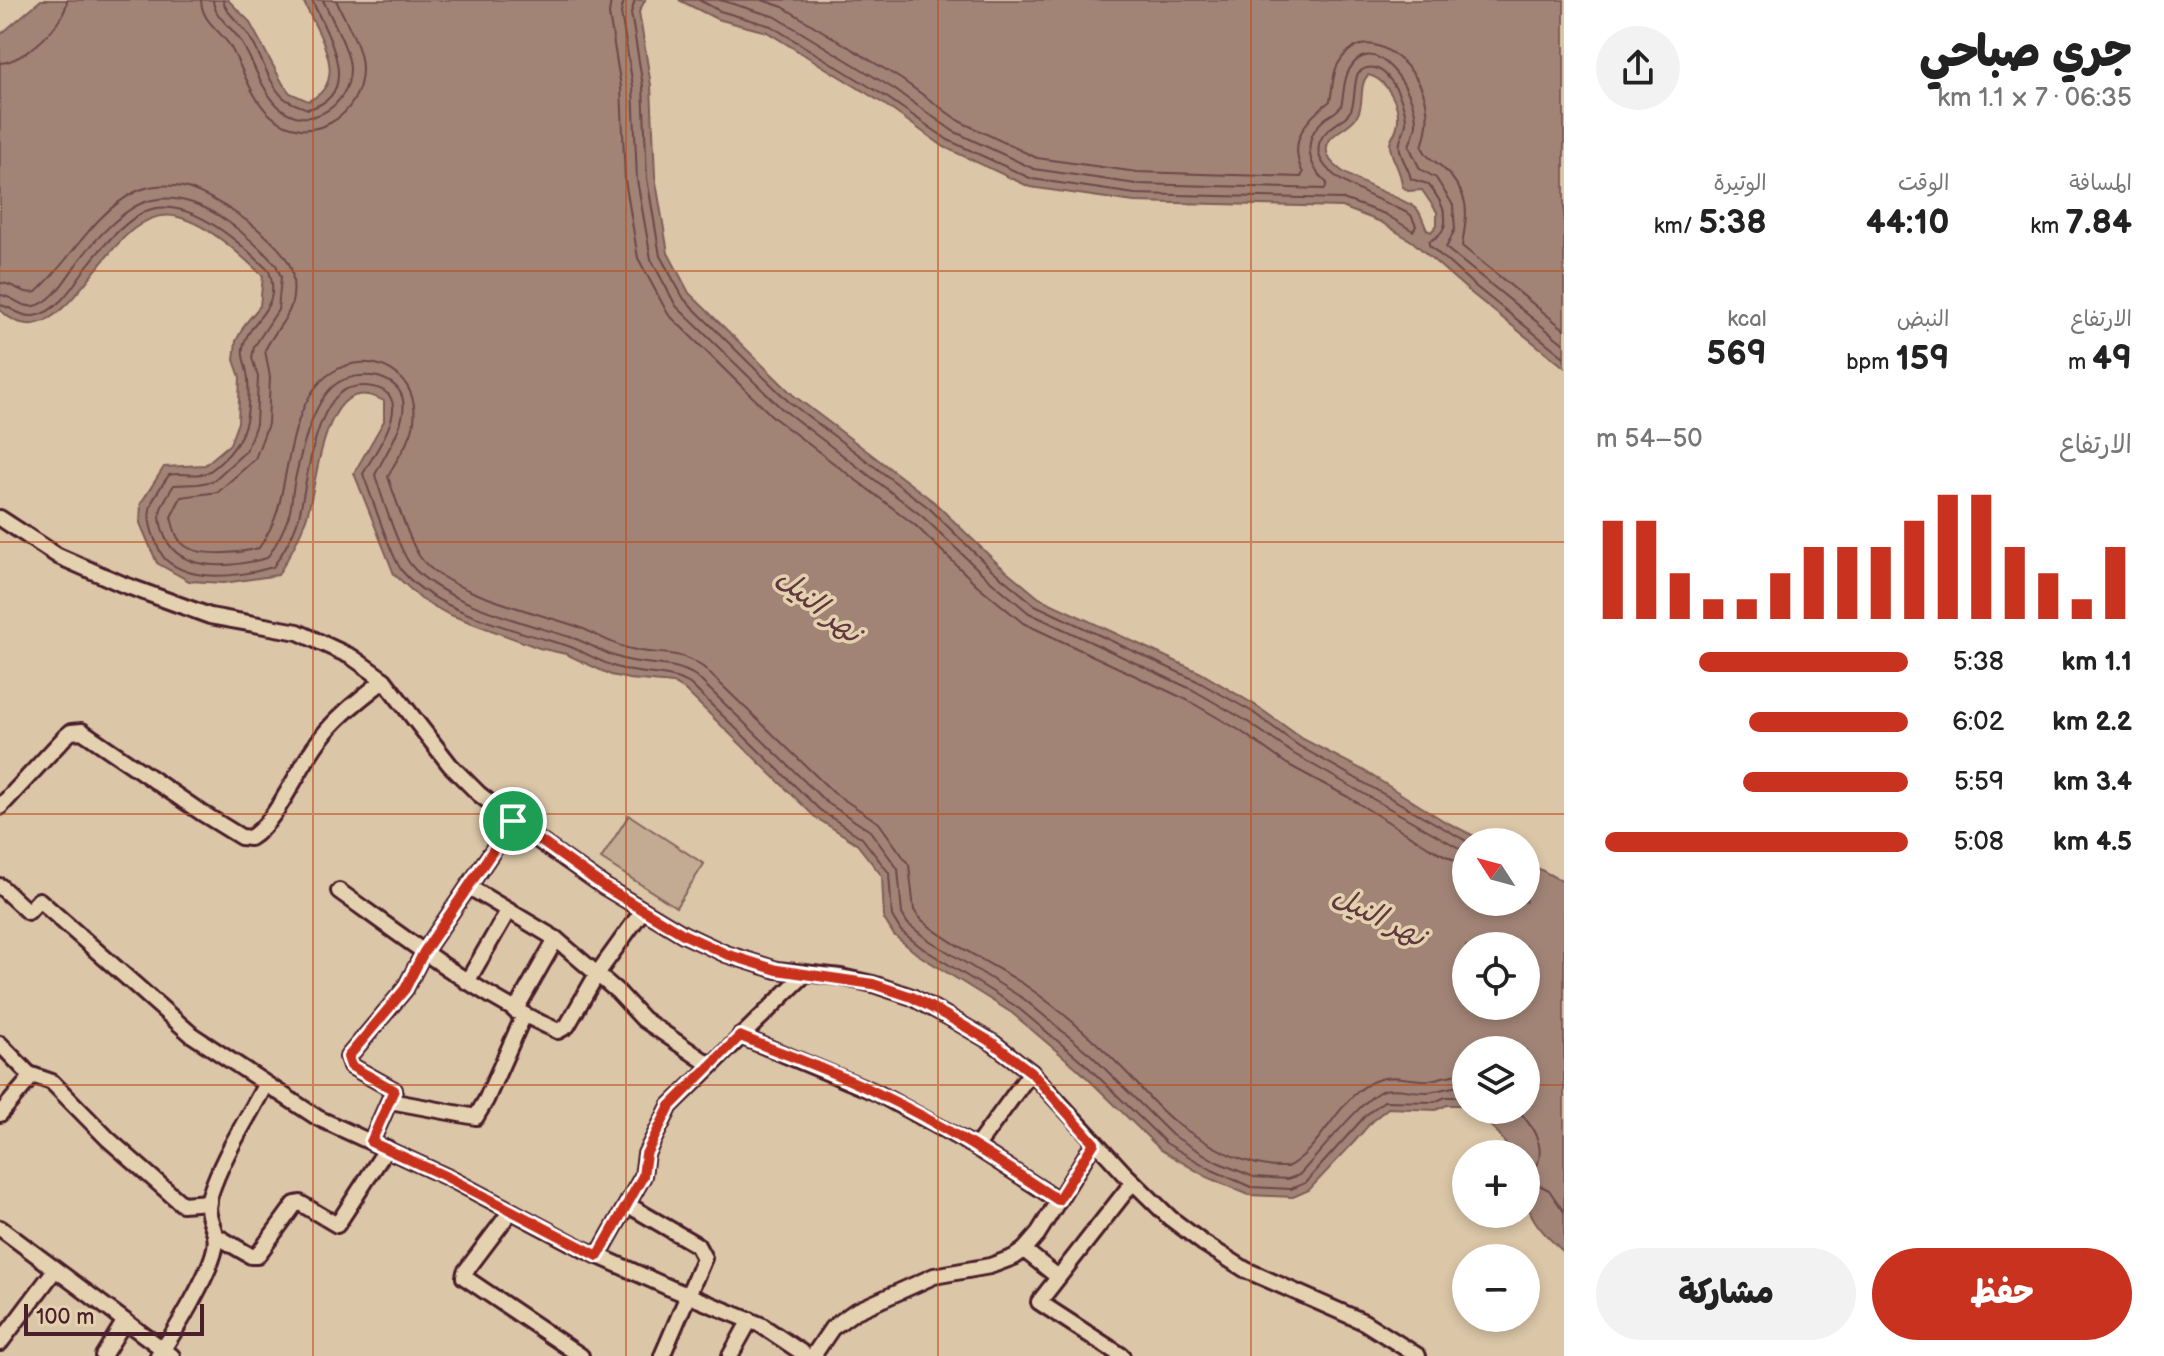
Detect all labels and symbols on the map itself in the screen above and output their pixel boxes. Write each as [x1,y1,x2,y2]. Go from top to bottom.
water label: نهر النيل [768,560,871,653]
pin [479,787,547,855]
north arrow [1452,828,1540,916]
water label: نهر النيل [1326,878,1434,957]
scale bar [24,1300,204,1336]

